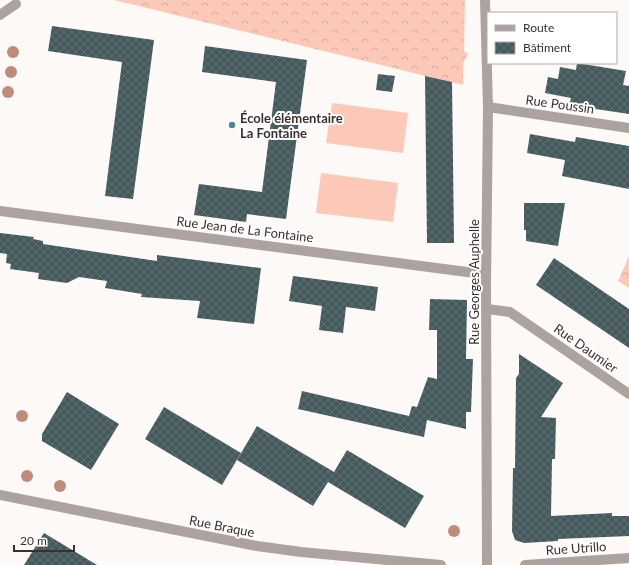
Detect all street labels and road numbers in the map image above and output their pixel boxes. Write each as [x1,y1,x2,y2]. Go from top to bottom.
street label: Rue Poussin [525,91,595,117]
street label: Rue Jean de La Fontaine [176,213,314,245]
street label: Rue Georges Auphelle [466,219,482,345]
street label: Rue Daumier [551,320,621,376]
street label: Rue Braque [188,512,256,540]
street label: Rue Utrillo [545,538,607,558]

